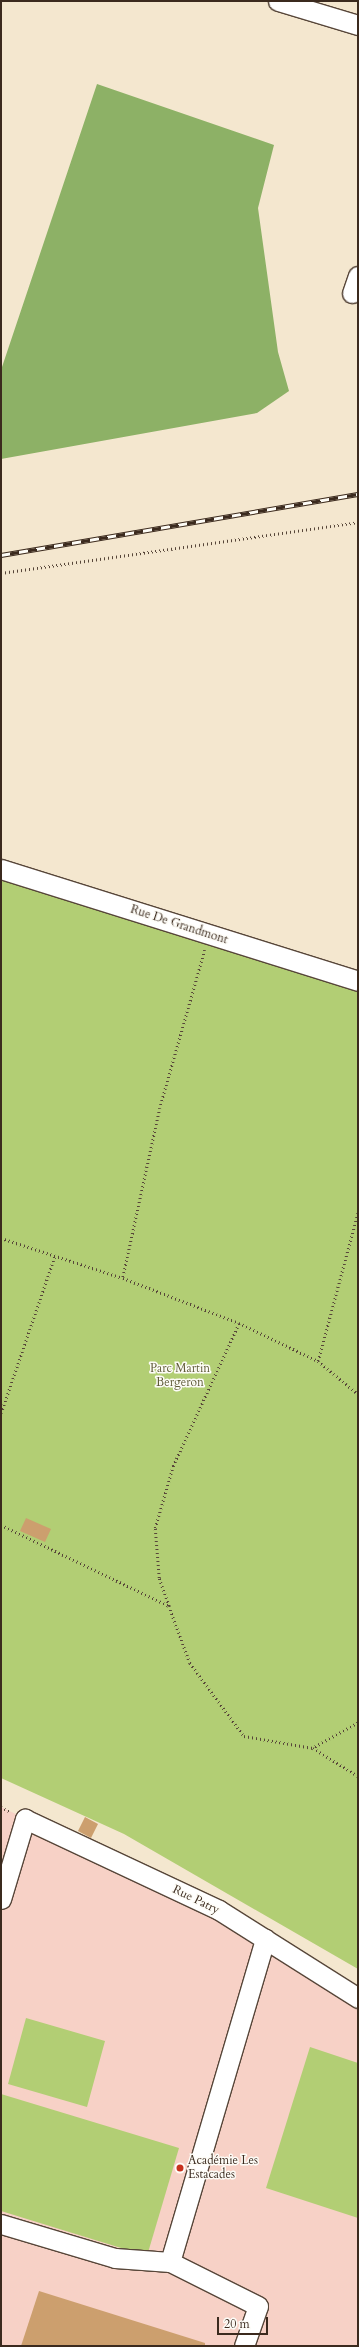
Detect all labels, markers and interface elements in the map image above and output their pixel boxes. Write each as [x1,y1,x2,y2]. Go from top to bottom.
street label: Rue De Grandmont [129,902,229,948]
park label: Parc Martin Bergeron [150,1362,210,1390]
street label: Rue Patry [170,1882,222,1918]
place label: Académie Les Estacades [188,2154,258,2182]
marker: Académie Les Estacades [175,2163,185,2173]
scale bar [219,2309,270,2335]
text: 20 m [224,2316,250,2332]

